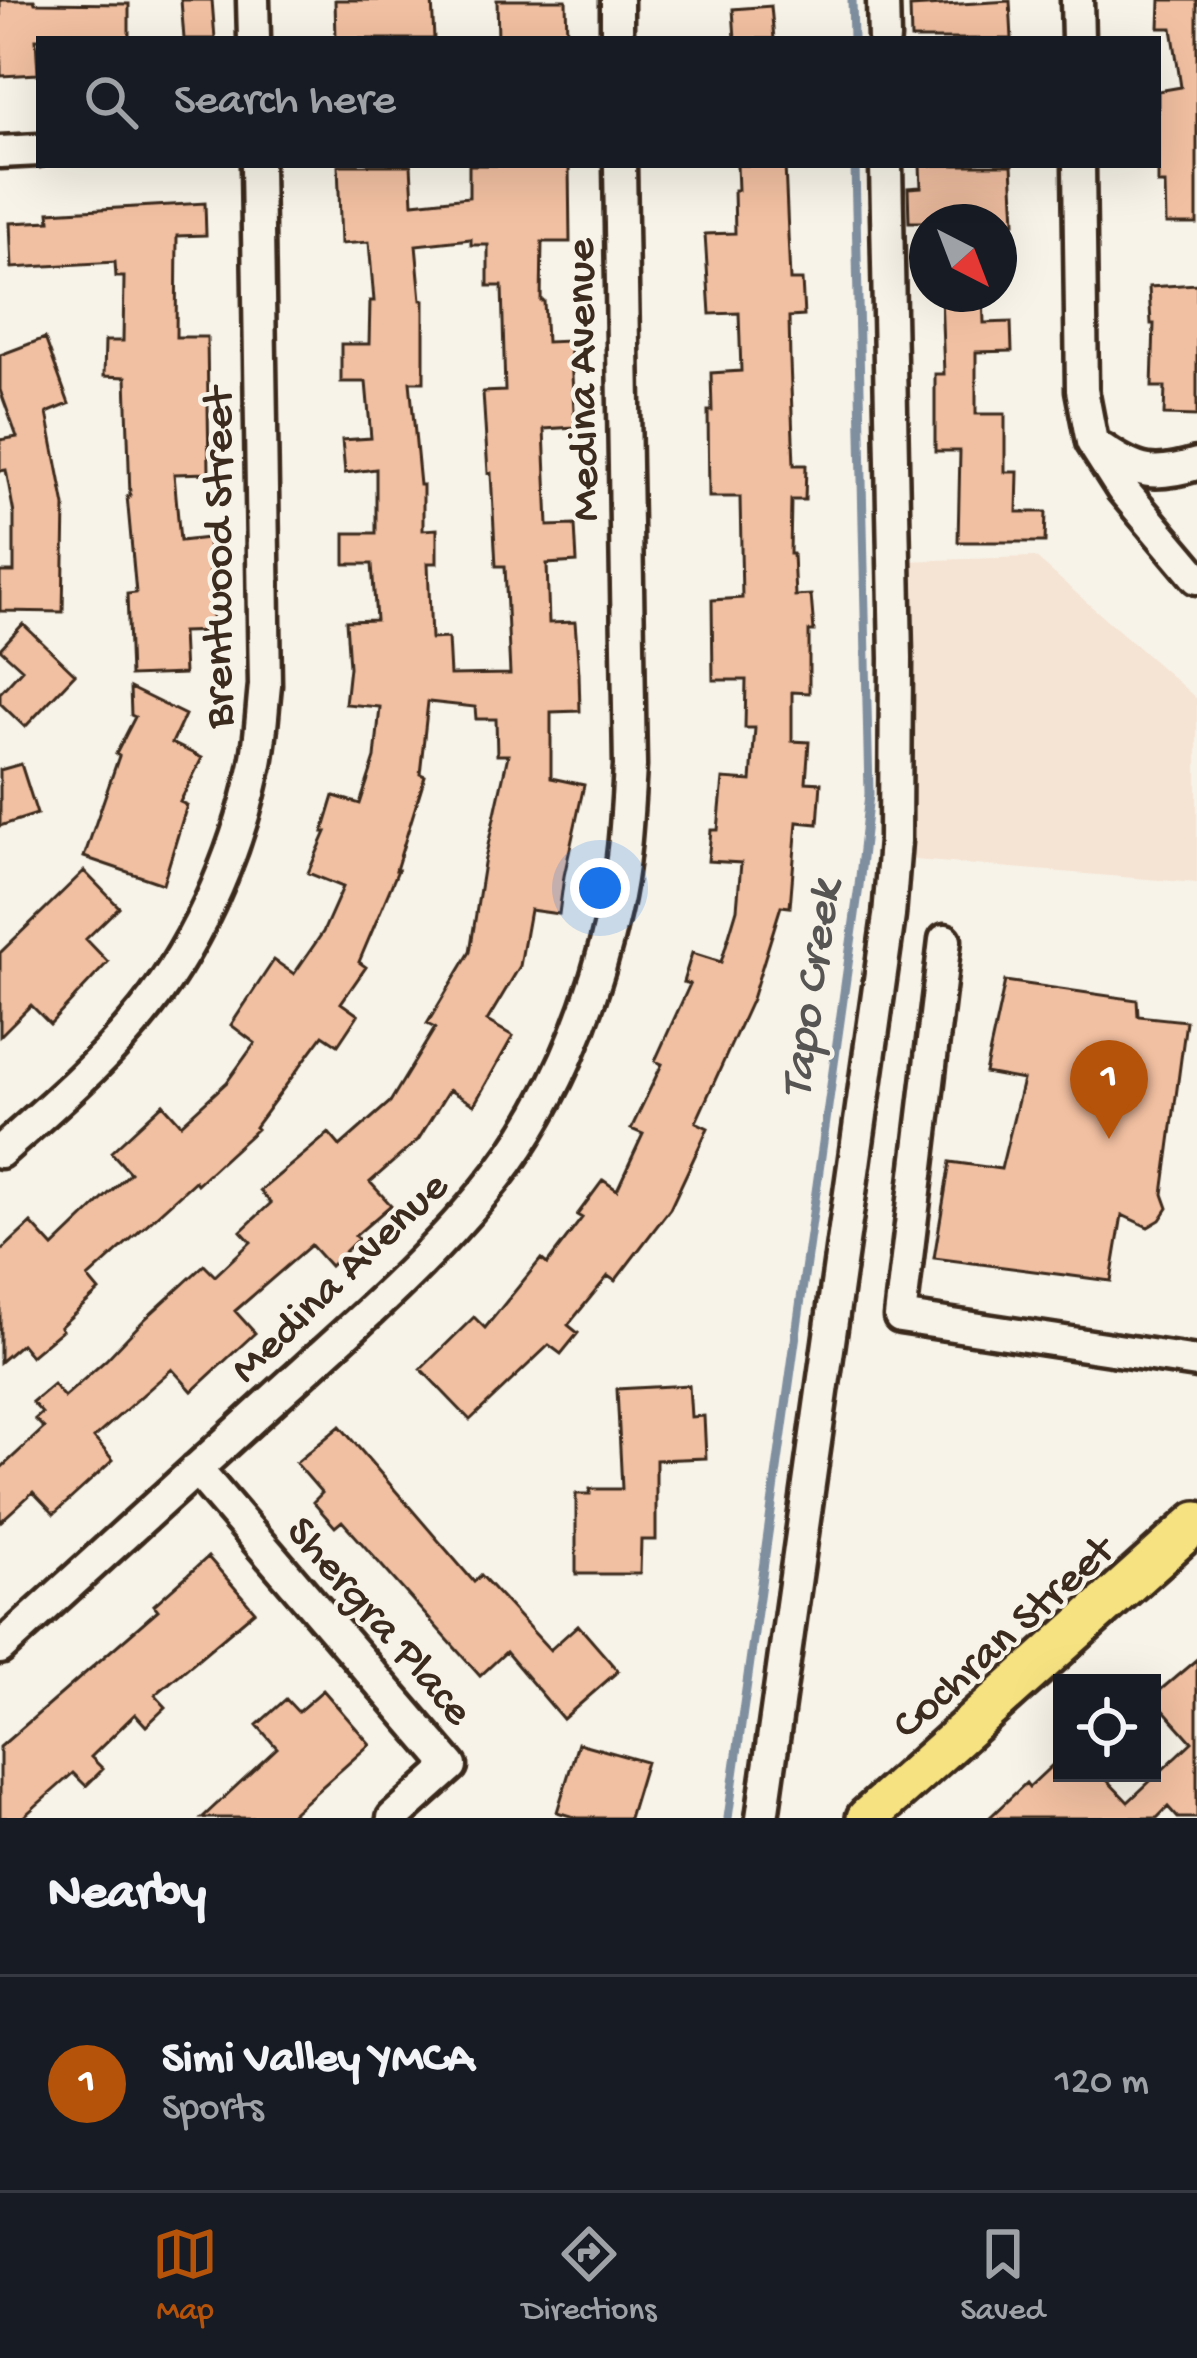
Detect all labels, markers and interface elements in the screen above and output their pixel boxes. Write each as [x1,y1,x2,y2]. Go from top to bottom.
search box [36,36,1161,168]
icon: search [78,69,144,135]
text: Search here [174,76,396,129]
north arrow [909,204,1017,312]
street label: Medina Avenue [557,237,614,522]
street label: Brentwood Street [195,384,248,729]
your location [570,858,630,918]
water label: Tapo Creek [771,873,859,1103]
pin: 1 [1070,1040,1148,1139]
street label: Medina Avenue [221,1162,462,1397]
street label: Shergra Place [272,1508,483,1739]
street label: Cochran Street [883,1524,1130,1753]
map controls [1053,1674,1161,1782]
button: locate [1053,1674,1161,1782]
text: Nearby [48,1866,206,1926]
text: Simi Valley YMCA [162,2034,474,2087]
text: 1 [79,2061,95,2107]
text: 120 m [1055,2061,1149,2107]
text: Sports [162,2087,264,2133]
tab: Map [152,2221,218,2331]
tab: Directions [522,2221,656,2331]
tab: Saved [960,2221,1045,2331]

